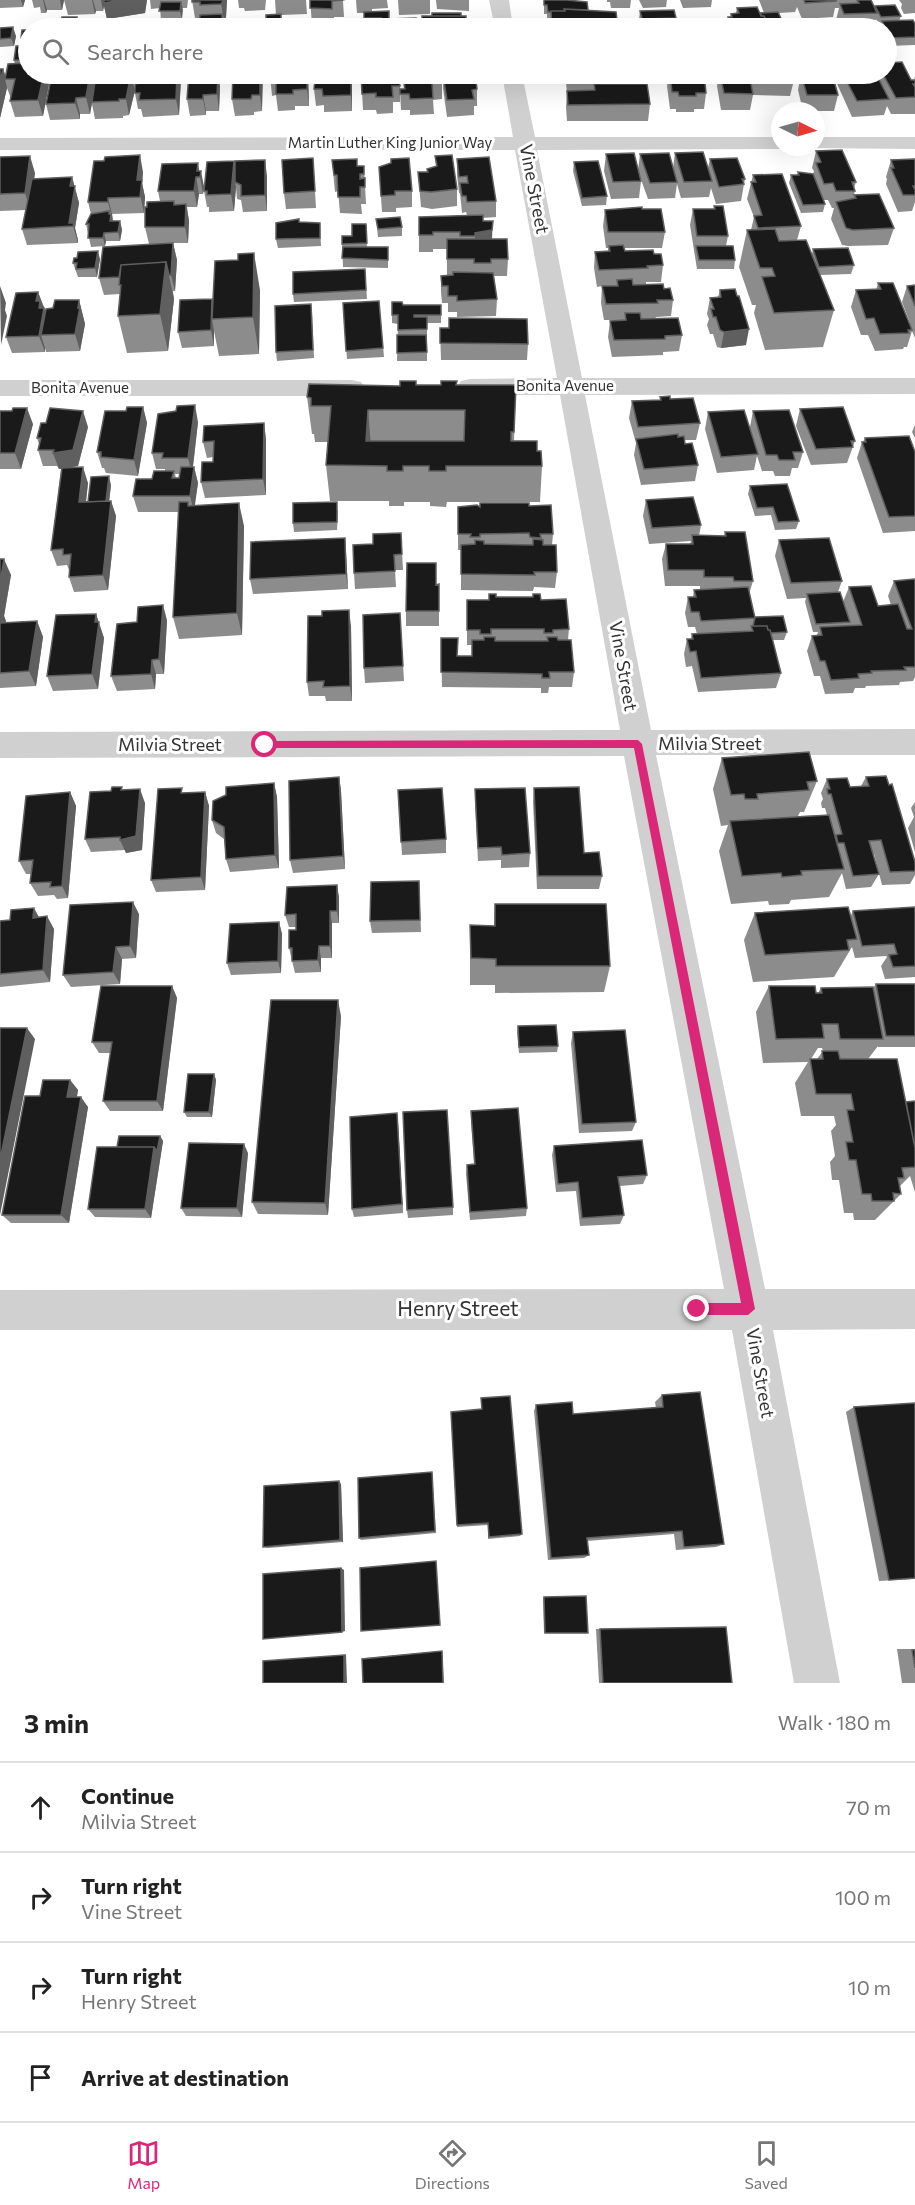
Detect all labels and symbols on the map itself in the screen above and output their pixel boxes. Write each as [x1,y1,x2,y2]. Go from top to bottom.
north arrow [771,102,825,156]
street label: Martin Luther King Junior Way [288,133,492,151]
street label: Vine Street [515,142,554,236]
street label: Bonita Avenue [516,376,614,394]
street label: Bonita Avenue [31,378,129,396]
street label: Vine Street [605,619,643,713]
route start [251,731,277,757]
street label: Milvia Street [658,732,762,754]
street label: Milvia Street [118,733,222,755]
street label: Henry Street [397,1295,519,1320]
route end [683,1295,709,1321]
street label: Vine Street [742,1326,780,1420]

